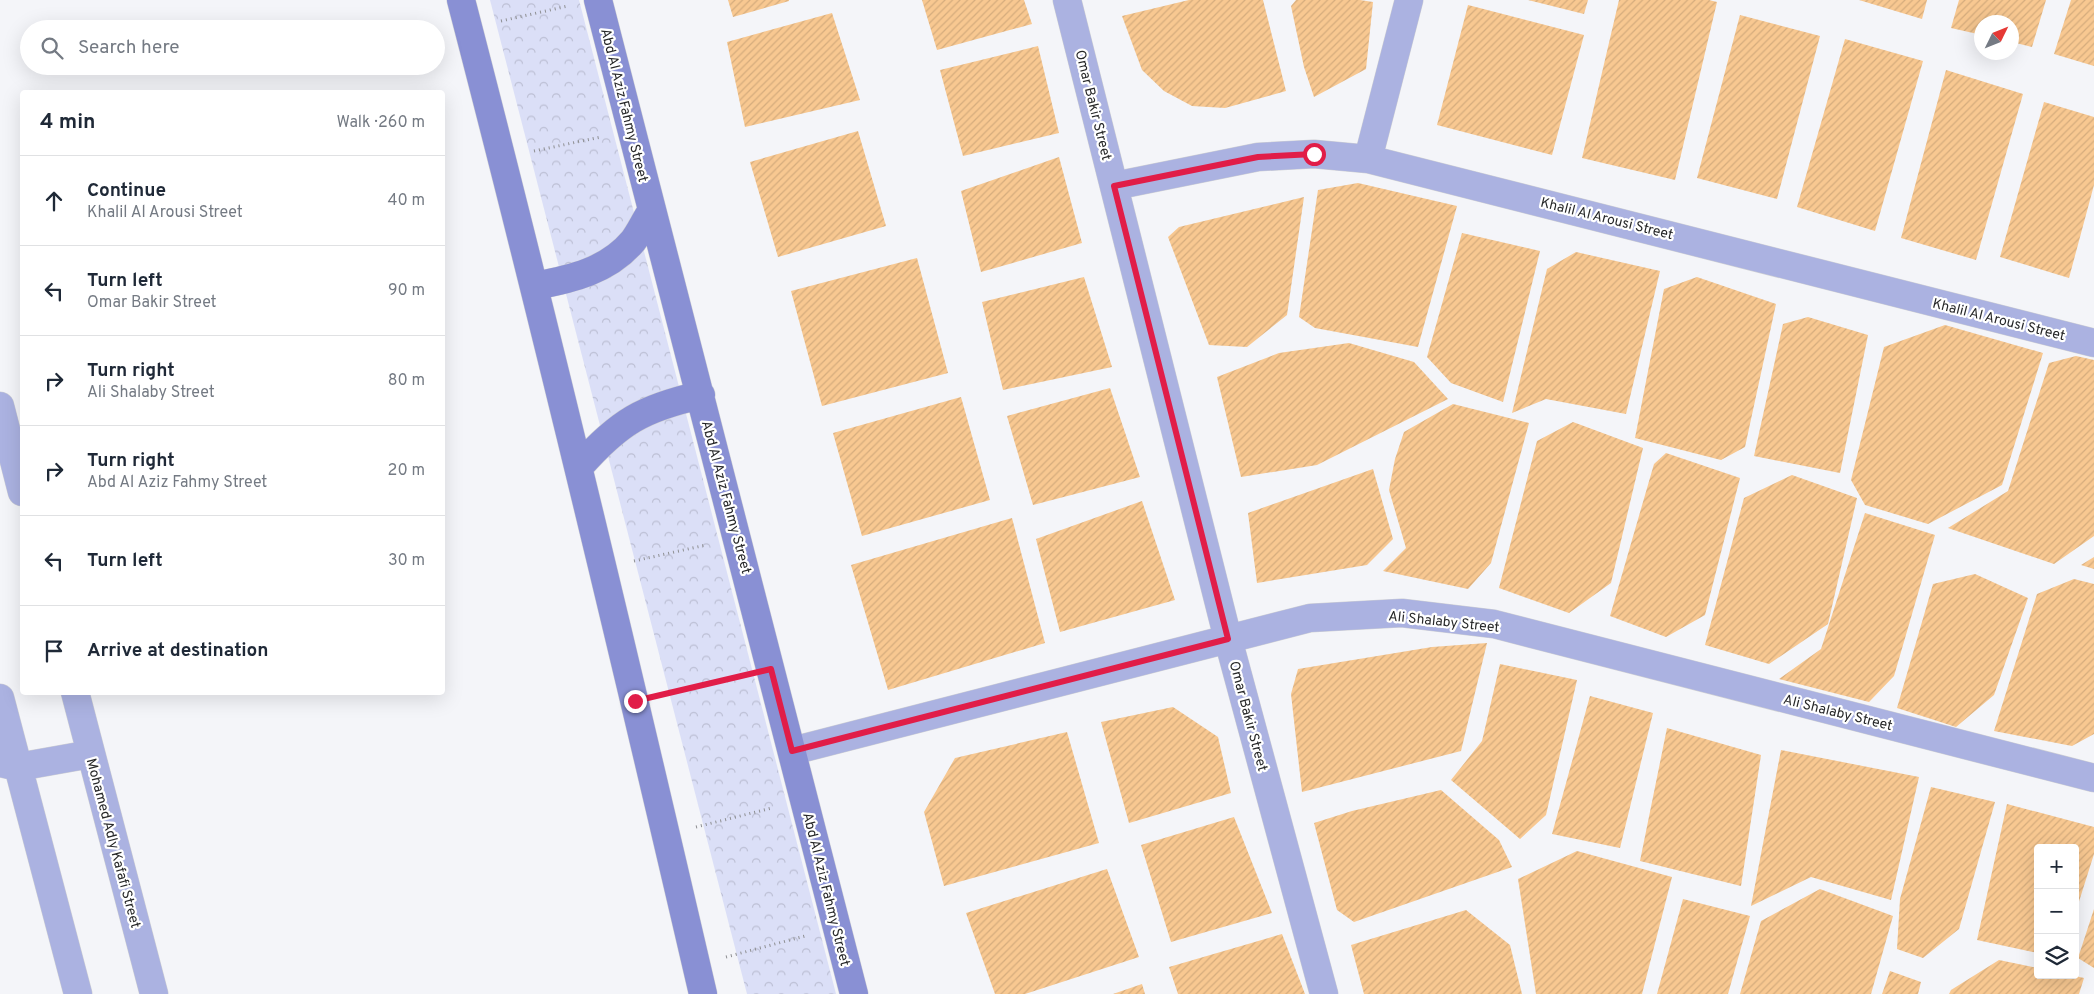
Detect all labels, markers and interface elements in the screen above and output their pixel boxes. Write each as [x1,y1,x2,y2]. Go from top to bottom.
north arrow [1974,15,2019,60]
search box [20,20,445,75]
street label: Abd Al Aziz Fahmy Street [596,27,651,184]
icon: search [38,34,66,62]
text: Search here [78,36,180,60]
street label: Omar Bakir Street [1071,48,1115,162]
text: 4 min [40,109,96,136]
text: Walk · 260 m [336,113,425,133]
route start [1303,143,1326,166]
text: Continue [87,179,166,203]
icon: ahead [40,187,68,215]
text: 40 m [387,191,425,211]
street label: Khalil Al Arousi Street [1538,195,1675,244]
text: Khalil Al Arousi Street [87,203,243,223]
text: Turn left [87,269,163,293]
icon: left [40,277,68,305]
text: 90 m [388,281,425,301]
text: Omar Bakir Street [87,293,217,313]
street label: Khalil Al Arousi Street [1930,296,2067,345]
text: Turn right [87,359,175,383]
icon: right [40,367,68,395]
text: 80 m [388,371,425,391]
text: Ali Shalaby Street [87,383,215,403]
street label: Abd Al Aziz Fahmy Street [697,419,754,576]
text: Turn right [87,449,175,473]
icon: right [40,457,68,485]
text: 20 m [388,461,425,481]
text: Abd Al Aziz Fahmy Street [87,473,267,493]
icon: left [40,547,68,575]
text: Turn left [87,549,163,573]
text: 30 m [388,551,425,571]
street label: Ali Shalaby Street [1387,608,1500,637]
icon: arrive [40,637,68,665]
text: Arrive at destination [87,639,268,663]
street label: Omar Bakir Street [1225,659,1270,773]
route end [624,690,647,713]
street label: Ali Shalaby Street [1781,692,1894,735]
street label: Mohamed Adly Kafafi Street [82,757,143,930]
street label: Abd Al Aziz Fahmy Street [798,811,853,968]
map controls [2034,844,2079,979]
button: + [2034,844,2079,889]
button: − [2034,889,2079,934]
button: layers [2034,934,2079,979]

